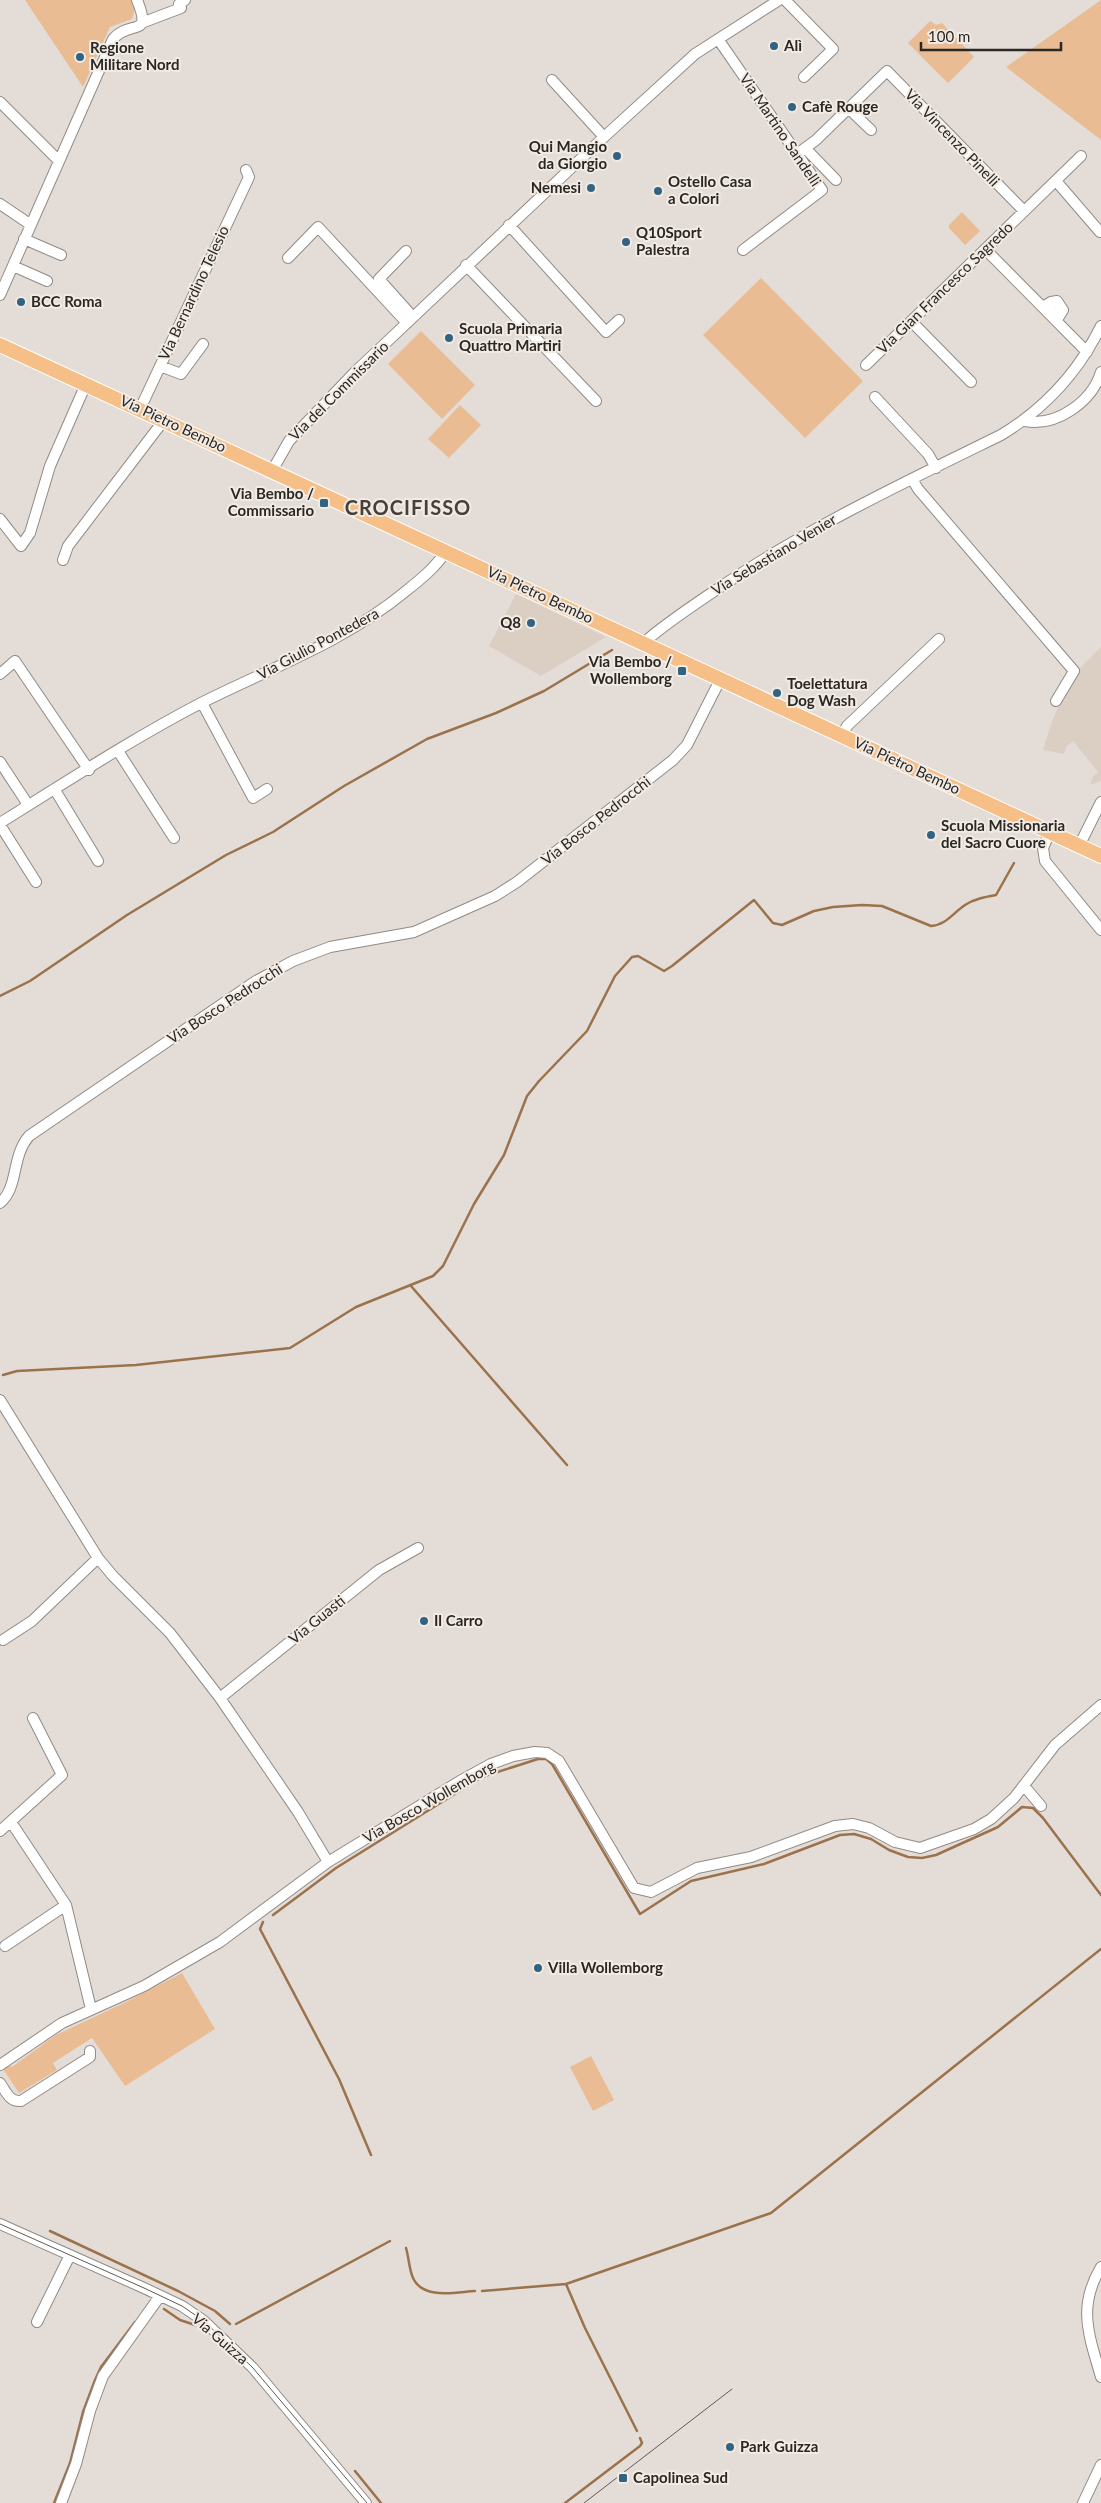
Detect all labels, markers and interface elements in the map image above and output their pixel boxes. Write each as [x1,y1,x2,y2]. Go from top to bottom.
scale bar [921,20,1061,52]
text: 100 m [928,27,970,45]
place label: Alì [783,36,802,54]
place label: Regione Militare Nord [90,38,180,73]
marker: Alì [768,40,780,52]
marker: Regione Militare Nord [74,51,86,63]
street label: Via Martino Sandelli [736,69,825,189]
street label: Via Vincenzo Pinelli [902,85,1004,190]
place label: Cafè Rouge [802,97,878,115]
marker: Cafè Rouge [786,101,798,113]
place label: Qui Mangio da Giorgio [529,137,607,172]
marker: Qui Mangio da Giorgio [611,150,623,162]
place label: Ostello Casa a Colori [668,172,752,207]
place label: Nemesi [531,178,581,196]
marker: Nemesi [585,182,597,194]
marker: Ostello Casa a Colori [652,185,664,197]
street label: Via Gian Francesco Sagredo [872,217,1016,357]
street label: Via Bernardino Telesio [154,222,232,363]
place label: Q10Sport Palestra [636,223,702,258]
marker: Q10Sport Palestra [620,236,632,248]
place label: BCC Roma [31,292,102,310]
marker: BCC Roma [15,296,27,308]
place label: Scuola Primaria Quattro Martiri [459,319,562,354]
marker: Scuola Primaria Quattro Martiri [443,332,455,344]
street label: Via del Commissario [285,337,392,444]
street label: Via Pietro Bembo [117,391,229,456]
place label: Via Bembo / Commissario [228,484,314,519]
district label: CROCIFISSO [345,495,471,519]
marker: Via Bembo / Commissario [318,497,330,509]
street label: Via Sebastiano Venier [708,509,840,599]
street label: Via Pietro Bembo [484,562,596,627]
street label: Via Giulio Pontedera [254,603,381,683]
place label: Q8 [500,613,521,631]
marker: Q8 [525,617,537,629]
place label: Via Bembo / Wollemborg [587,652,672,687]
marker: Via Bembo / Wollemborg [676,665,688,677]
place label: Toelettatura Dog Wash [787,674,868,709]
marker: Toelettatura Dog Wash [771,687,783,699]
street label: Via Pietro Bembo [851,733,963,798]
street label: Via Bosco Pedrocchi [537,772,654,868]
place label: Scuola Missionaria del Sacro Cuore [941,816,1065,851]
marker: Scuola Missionaria del Sacro Cuore [925,829,937,841]
street label: Via Bosco Pedrocchi [163,959,285,1047]
street label: Via Guasti [285,1591,348,1647]
place label: Il Carro [434,1611,483,1629]
marker: Il Carro [418,1615,430,1627]
street label: Via Bosco Wollemborg [359,1756,498,1846]
place label: Villa Wollemborg [547,1958,663,1976]
marker: Villa Wollemborg [532,1962,544,1974]
street label: Via Guizza [189,2309,253,2368]
place label: Park Guizza [740,2437,818,2455]
marker: Park Guizza [724,2441,736,2453]
place label: Capolinea Sud [633,2468,728,2486]
marker: Capolinea Sud [617,2472,629,2484]

